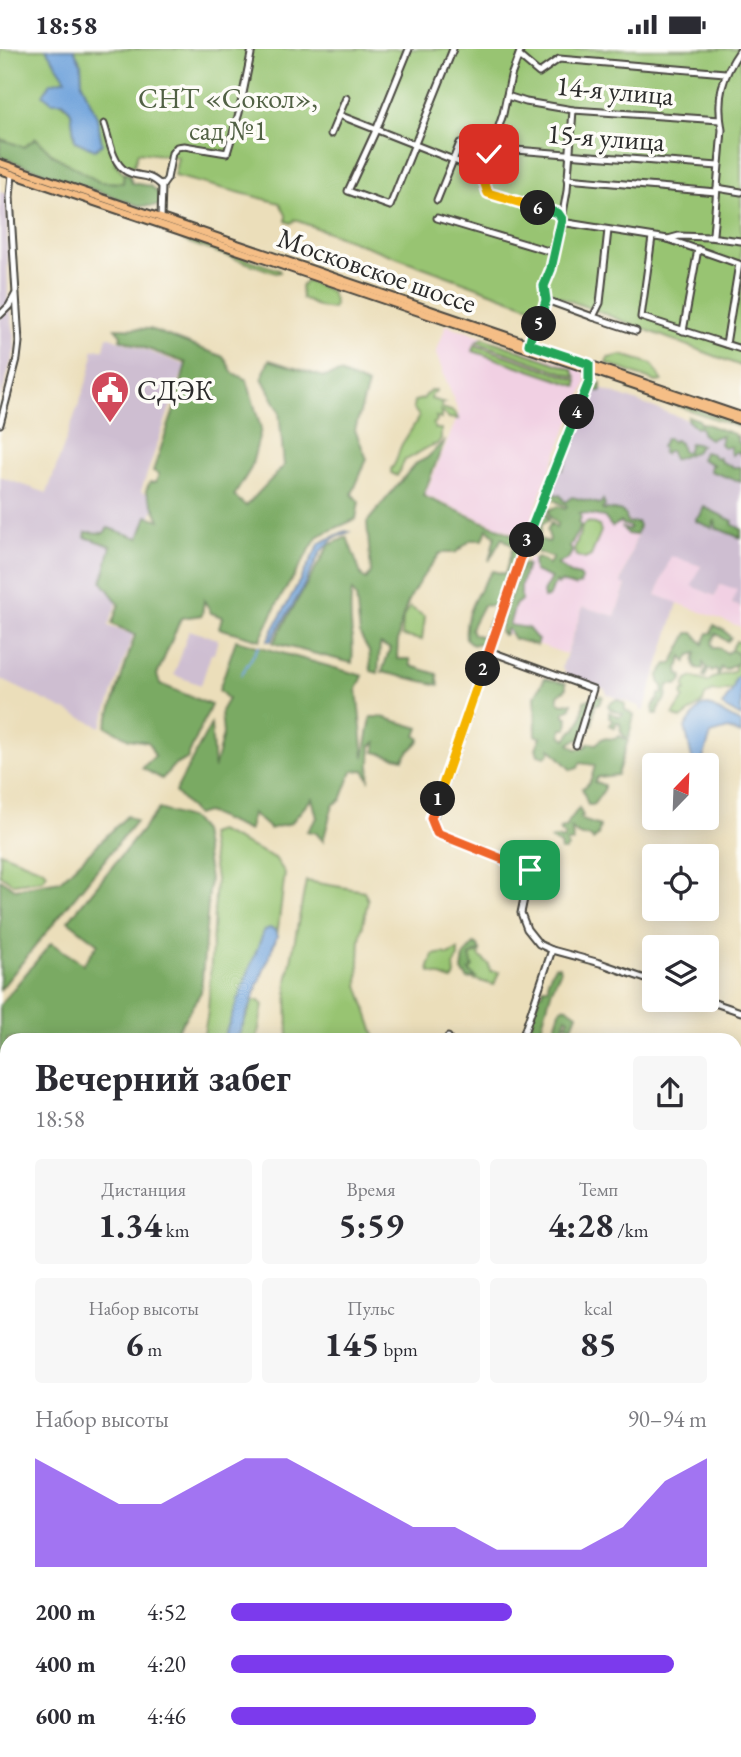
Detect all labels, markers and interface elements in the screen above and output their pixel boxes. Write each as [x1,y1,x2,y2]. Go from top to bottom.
text: 18:58 [35,8,97,42]
street label: 14-я улица [555,67,676,113]
park label: СНТ «Сокол», сад №1 [138,80,318,148]
street label: 15-я улица [546,115,667,159]
pin [459,124,519,184]
icon: check [470,135,508,173]
pin: 6 [520,191,556,225]
text: 6 [532,195,543,220]
street label: Московское шоссе [273,219,481,321]
pin: 5 [522,307,556,341]
text: 5 [533,311,544,336]
public building icon: СДЭК [89,369,131,424]
place label: СДЭК [137,372,214,408]
pin: 4 [560,395,594,429]
text: 4 [571,399,582,424]
pin: 3 [510,523,544,557]
text: 3 [521,527,532,552]
pin: 2 [466,651,500,687]
text: 2 [477,656,488,681]
north arrow [642,753,719,829]
map controls [642,753,719,1012]
pin: 1 [420,781,456,817]
text: 1 [432,786,443,811]
pin [500,840,560,900]
button: locate [642,844,719,921]
icon: arrive [511,851,549,889]
button: layers [642,935,719,1012]
text: Вечерний забег [35,1053,291,1102]
button: share [633,1056,707,1130]
text: 18:58 [35,1104,85,1134]
text: Дистанция [101,1177,186,1202]
text: Время [347,1177,395,1202]
text: Темп [579,1177,618,1202]
text: 1.34 [98,1202,162,1247]
text: 5:59 [338,1202,404,1247]
text: 4:28 [548,1202,613,1247]
text: km [162,1218,190,1243]
text: /km [613,1218,649,1243]
text: Набор высоты [88,1296,199,1321]
text: Пульс [347,1296,395,1321]
text: kcal [584,1296,613,1321]
text: 6 [125,1321,144,1366]
text: 145 [324,1321,380,1366]
text: 85 [580,1321,617,1366]
text: m [144,1337,162,1362]
text: bpm [380,1337,418,1362]
text: Набор высоты [35,1404,169,1434]
text: 90–94 m [628,1404,707,1434]
text: 200 m [35,1597,96,1627]
text: 4:52 [147,1597,186,1627]
text: 400 m [35,1649,96,1679]
text: 4:20 [147,1649,186,1679]
text: 600 m [35,1701,96,1731]
text: 4:46 [147,1701,186,1731]

